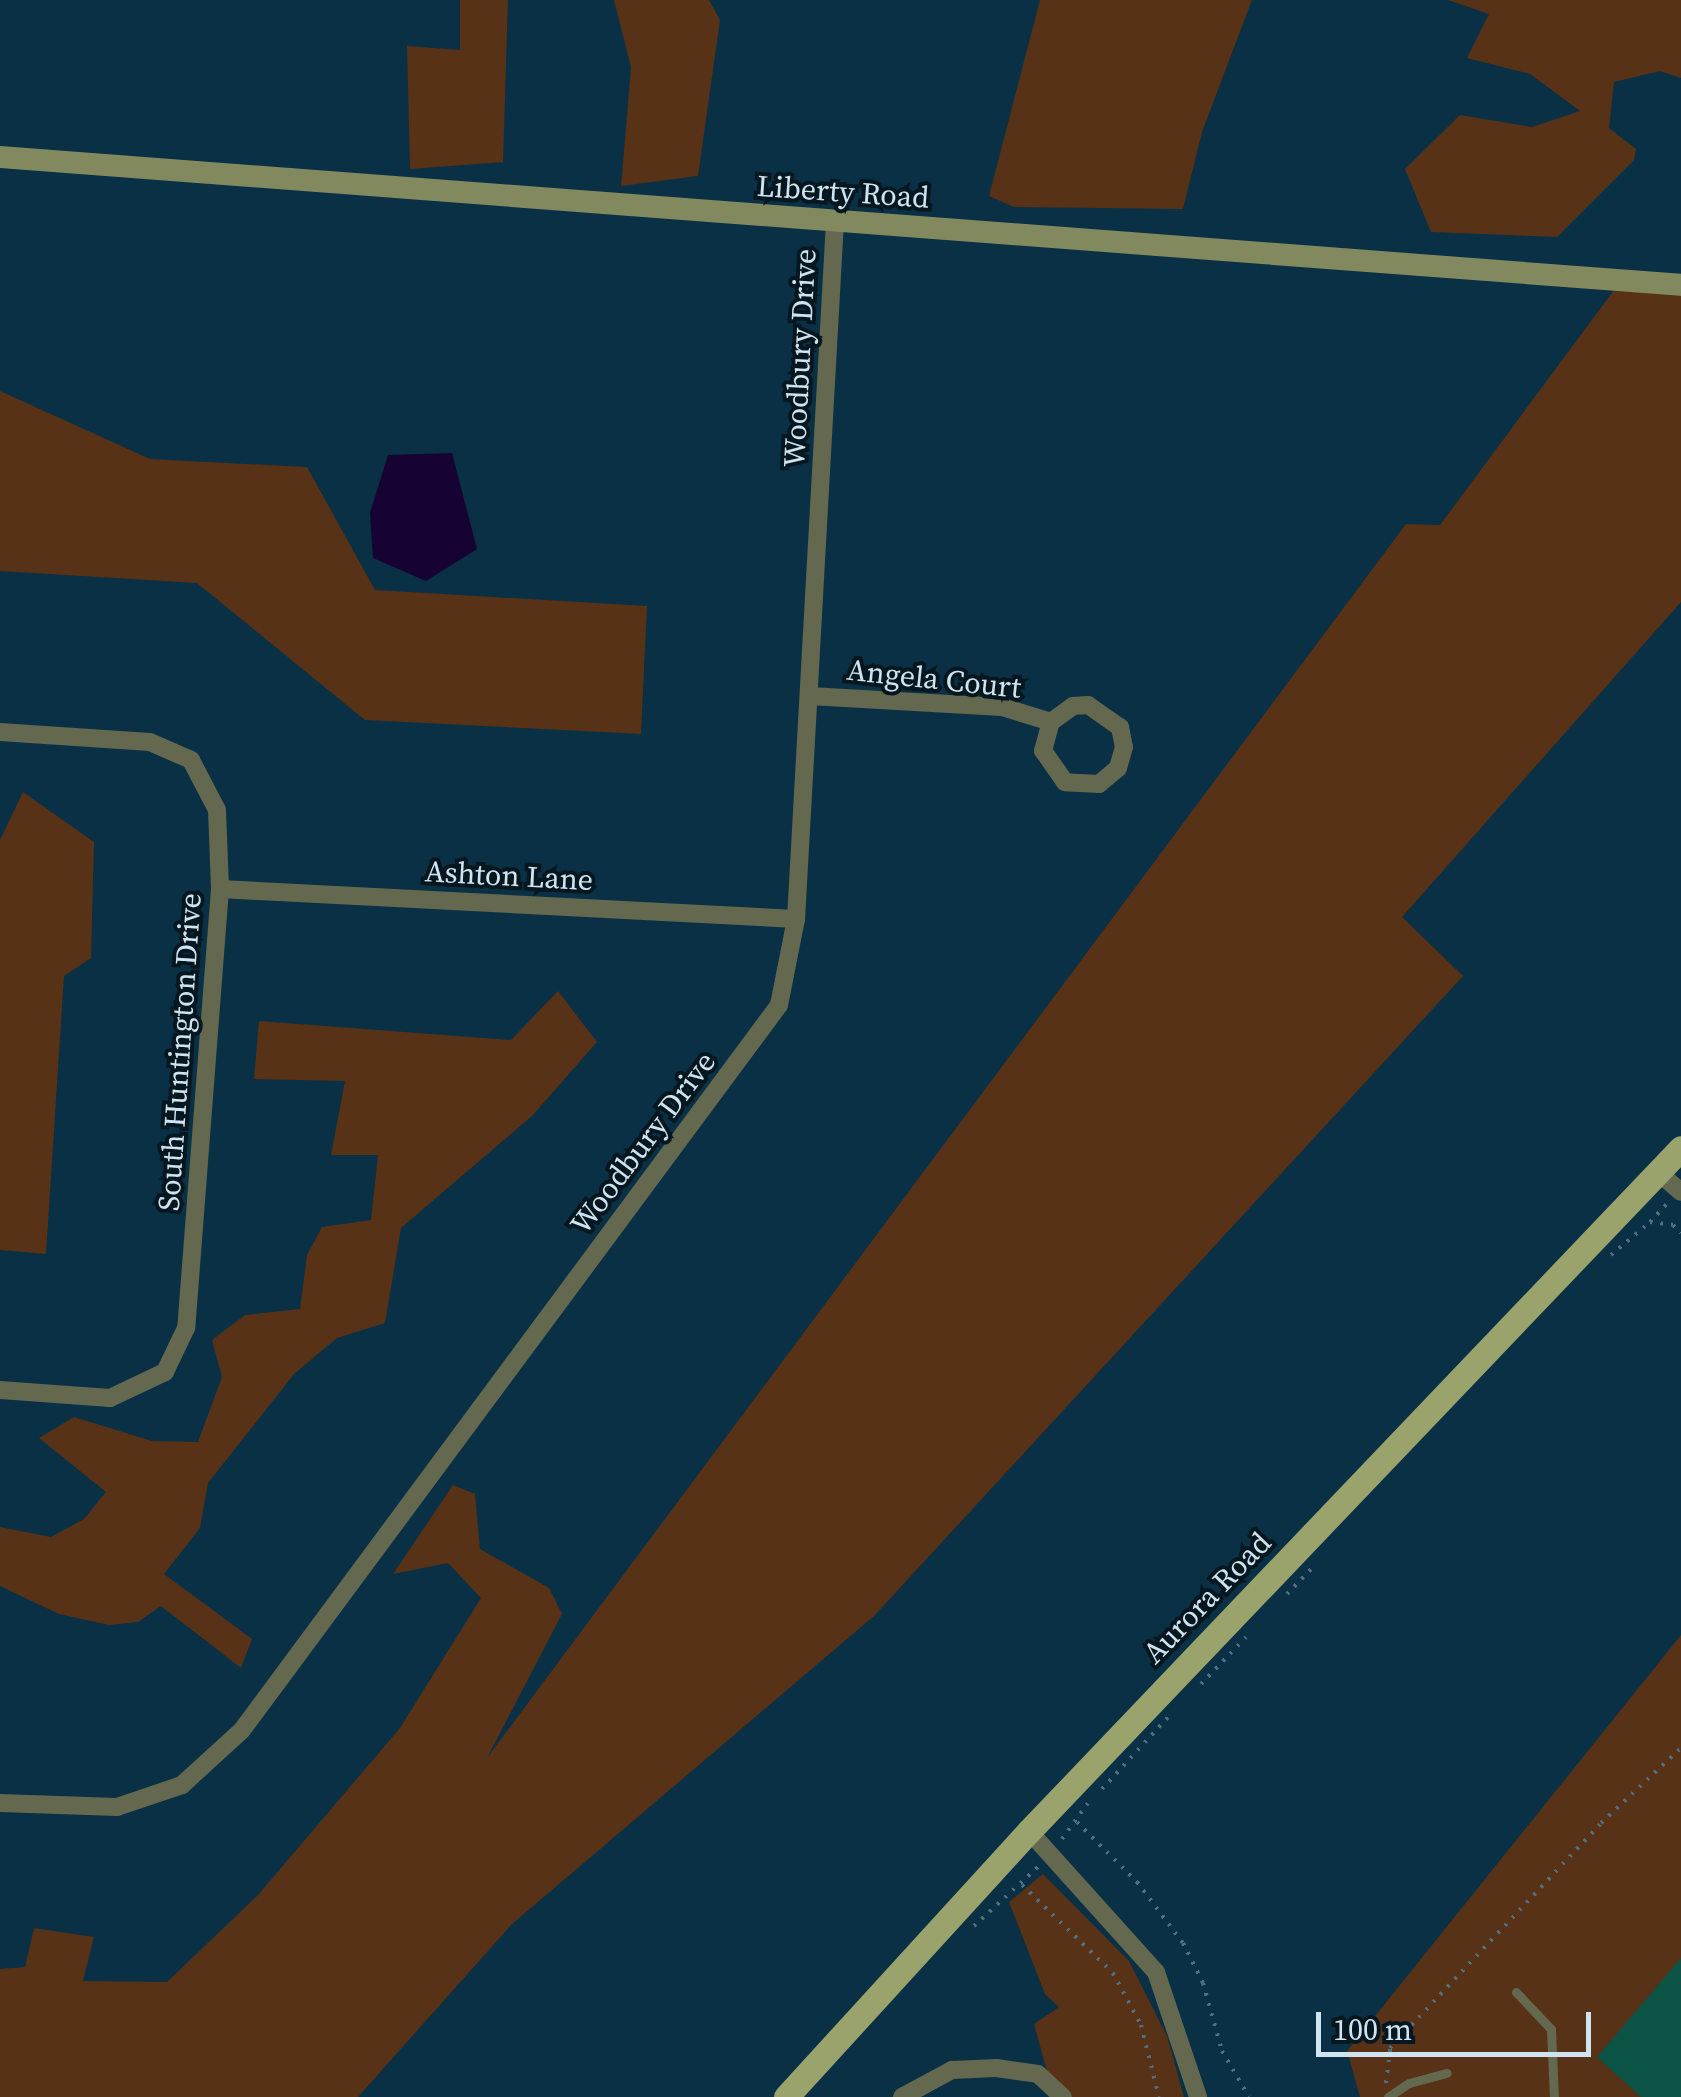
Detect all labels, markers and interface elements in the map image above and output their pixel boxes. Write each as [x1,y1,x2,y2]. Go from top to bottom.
street label: Liberty Road [756,168,930,216]
street label: Woodbury Drive [776,248,824,468]
street label: Angela Court [845,652,1023,706]
street label: Ashton Lane [424,854,594,898]
street label: South Huntington Drive [151,892,209,1212]
street label: Woodbury Drive [563,1045,723,1241]
street label: Aurora Road [1136,1525,1278,1671]
scale bar [1321,1992,1596,2054]
text: 100 m [1333,2009,1412,2050]

